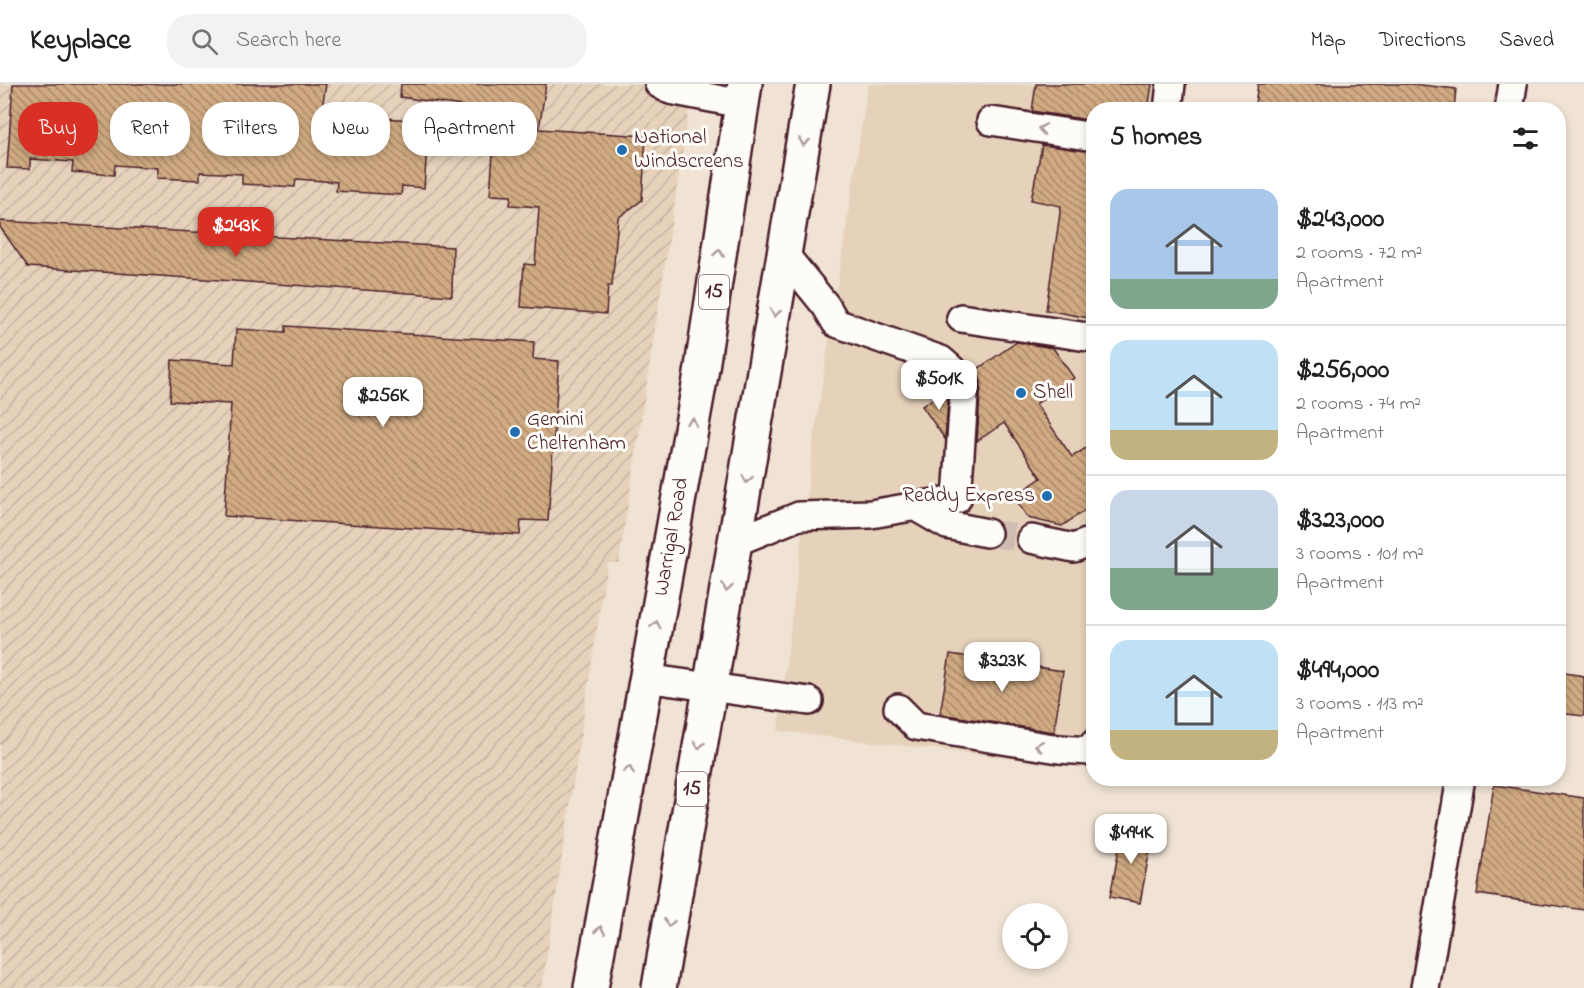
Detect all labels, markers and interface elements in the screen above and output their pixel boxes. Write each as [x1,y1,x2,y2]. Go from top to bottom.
search box [167,14,587,68]
text: Keyplace [30,21,131,62]
icon: search [188,25,221,58]
text: Search here [236,25,341,57]
text: Map [1310,26,1346,56]
text: Directions [1379,26,1466,56]
text: Saved [1499,26,1554,56]
chip: Buy [18,102,98,156]
chip: Rent [110,102,190,156]
chip: Filters [202,102,299,156]
chip: New [311,102,390,156]
chip: Apartment [402,102,537,156]
text: 5 homes [1110,119,1202,157]
icon: filters [1509,122,1542,155]
place label: National Windscreens [634,123,744,177]
one-way arrow [1038,124,1047,136]
one-way arrow [798,137,810,146]
marker: National Windscreens [615,143,629,157]
text: $243,000 [1296,201,1384,239]
pin: $243K [194,207,278,258]
text: $243K [212,212,260,241]
icon: home [1158,213,1230,285]
text: 2 rooms · 72 m² [1296,239,1423,268]
one-way arrow [713,249,725,258]
text: Apartment [1296,268,1384,297]
road number: 15 [699,275,729,309]
one-way arrow [769,307,782,317]
text: $256,000 [1296,352,1389,390]
pin: $501K [897,360,981,411]
icon: home [1158,364,1230,436]
text: $501K [915,365,963,394]
pin: $256K [341,377,425,428]
place label: Shell [1033,378,1073,408]
text: $256K [357,382,409,411]
marker: Shell [1014,386,1028,400]
text: 2 rooms · 74 m² [1296,390,1421,419]
place label: Gemini Cheltenham [527,405,626,459]
one-way arrow [686,417,698,427]
text: Apartment [1296,419,1384,448]
marker: Gemini Cheltenham [508,425,522,439]
one-way arrow [741,474,753,483]
street label: Warrigal Road [647,475,699,599]
place label: Reddy Express [903,481,1035,513]
marker: Reddy Express [1040,489,1054,503]
text: $323,000 [1296,502,1384,540]
icon: home [1158,514,1230,586]
text: 3 rooms · 101 m² [1296,540,1424,569]
text: Apartment [1296,569,1384,598]
one-way arrow [722,583,734,593]
one-way arrow [649,620,662,630]
pin: $323K [960,642,1044,693]
text: $323K [978,647,1026,676]
text: $494,000 [1296,652,1379,690]
icon: home [1158,664,1230,736]
text: 3 rooms · 113 m² [1296,690,1424,719]
text: Apartment [1296,719,1384,748]
one-way arrow [1035,740,1045,753]
one-way arrow [694,741,706,750]
one-way arrow [622,765,635,775]
road number: 15 [677,772,707,806]
pin: $494K [1089,814,1173,865]
text: $494K [1109,819,1153,848]
map controls [1002,903,1068,969]
button: locate [1002,903,1068,969]
one-way arrow [663,919,675,928]
one-way arrow [594,926,606,935]

